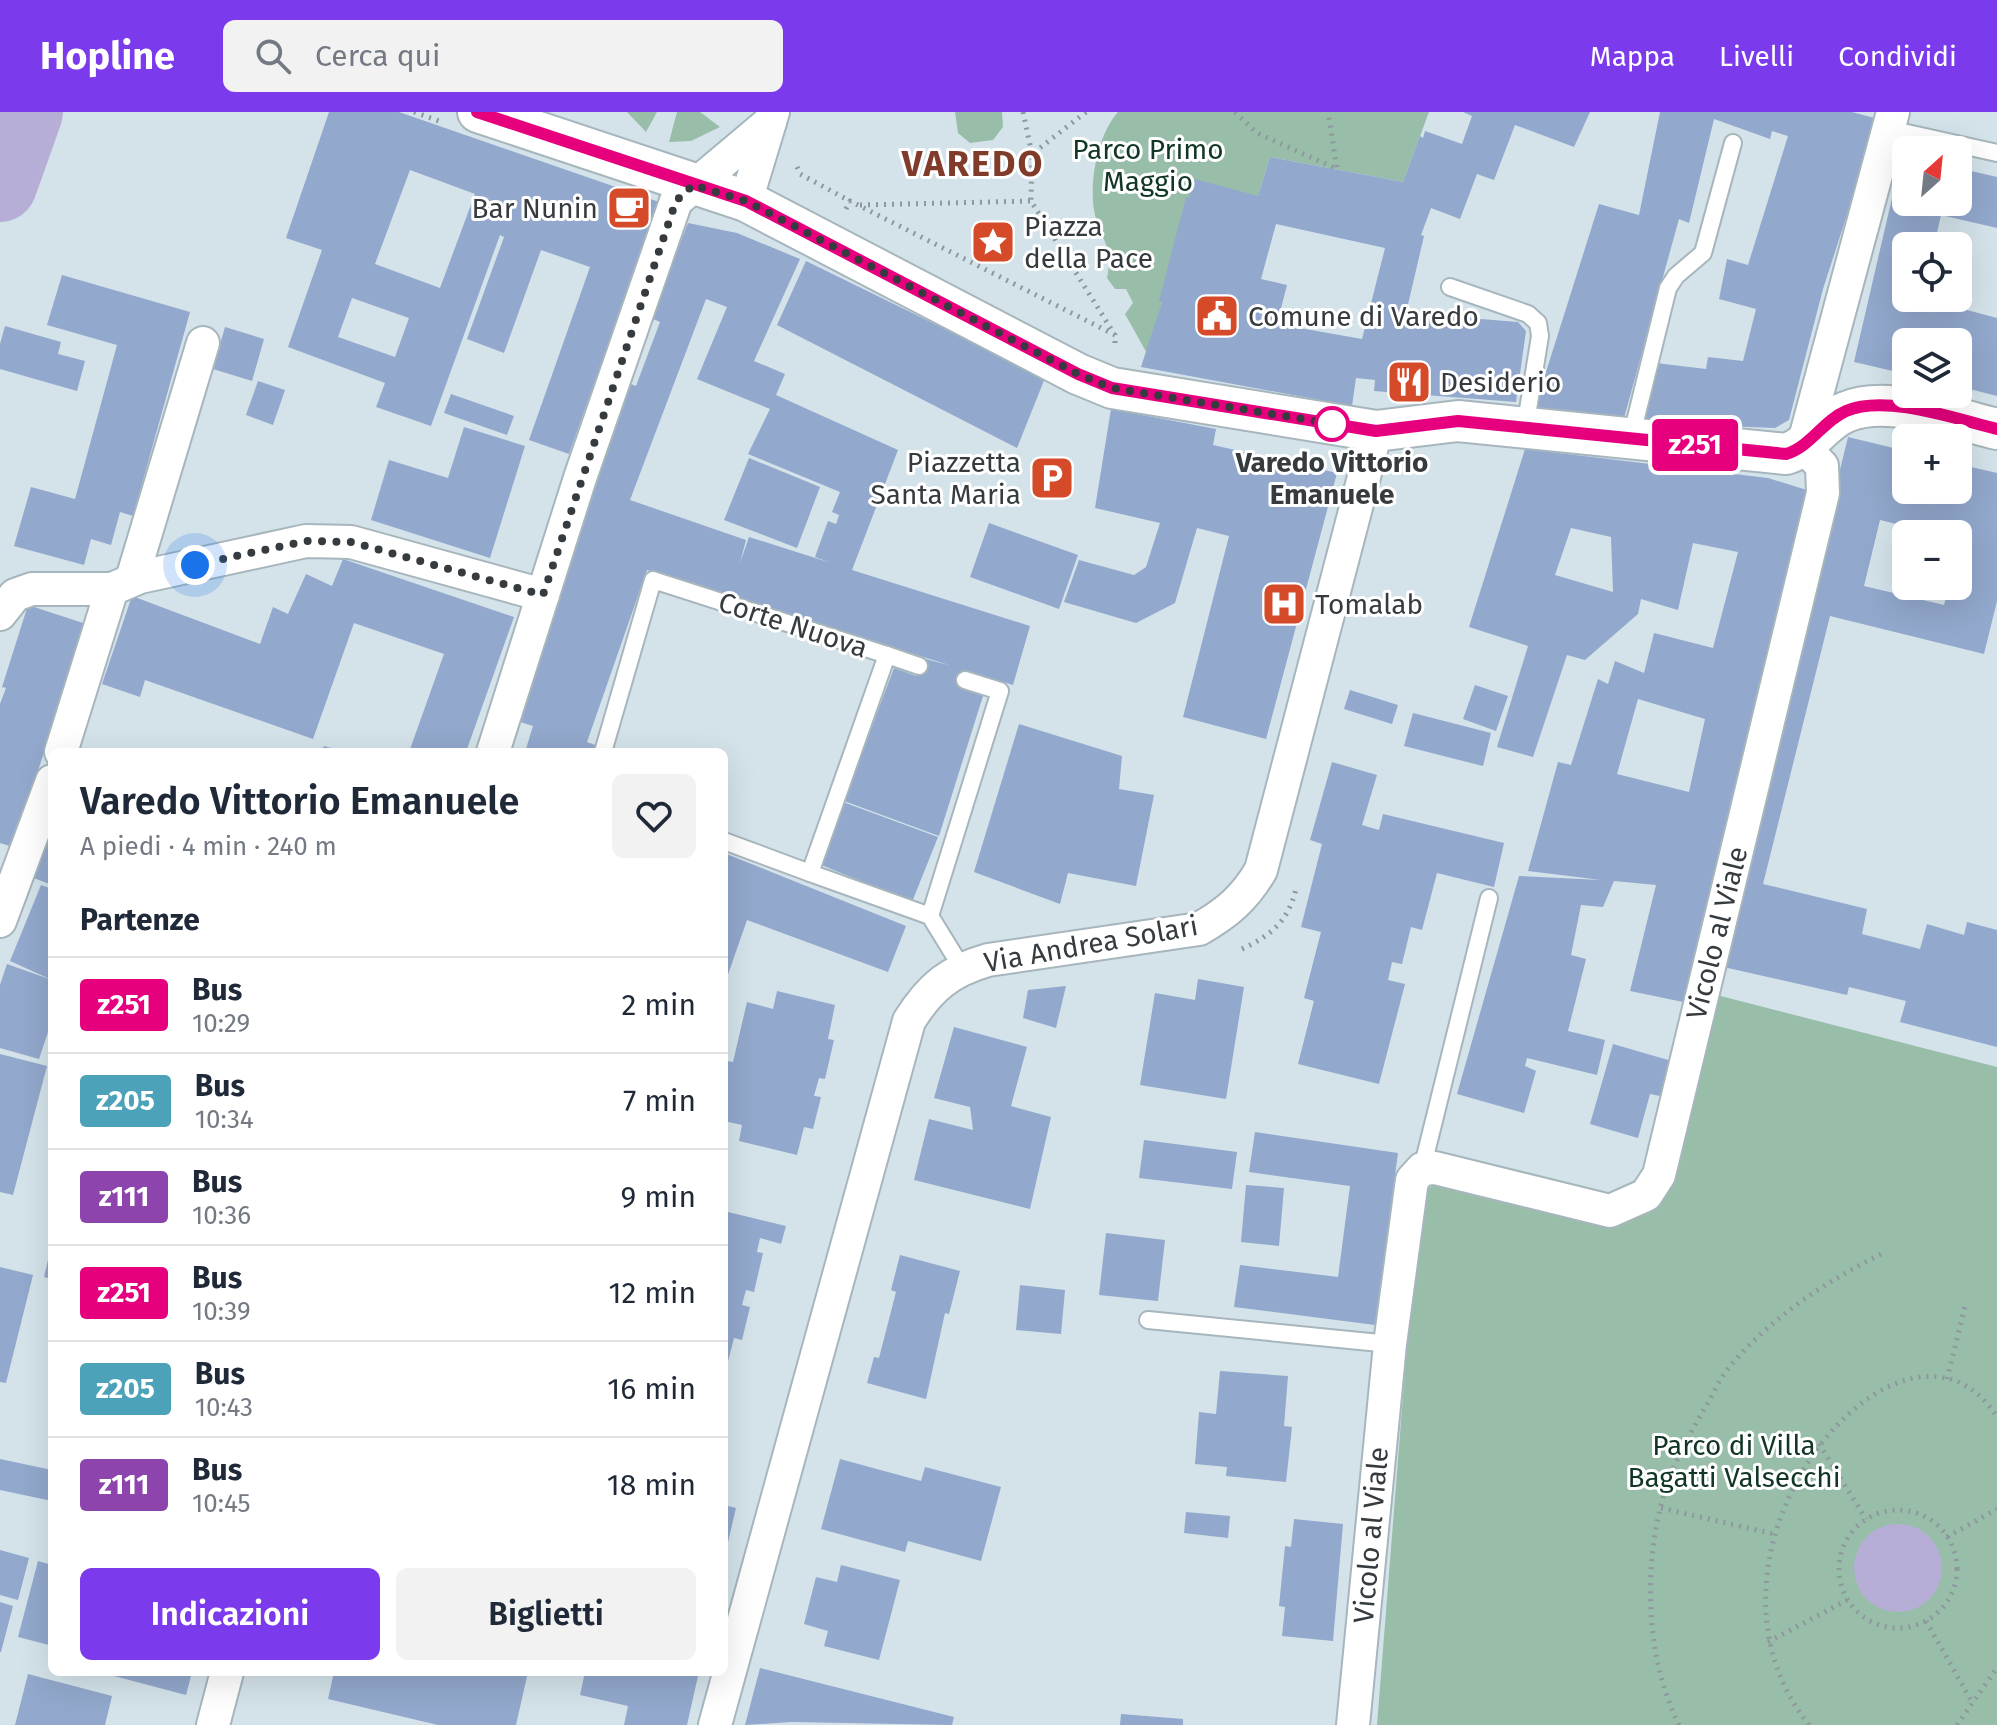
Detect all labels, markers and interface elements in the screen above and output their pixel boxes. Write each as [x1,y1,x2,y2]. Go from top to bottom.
search box [223,20,783,92]
text: Hopline [40,33,175,79]
icon: search [251,34,295,78]
text: Cerca qui [315,38,441,74]
text: Mappa [1590,40,1675,73]
text: Livelli [1719,40,1794,73]
text: Condividi [1838,40,1957,73]
park label: Parco Primo Maggio [1072,133,1224,198]
north arrow [1892,136,1972,216]
map controls [1892,136,1972,600]
district label: VAREDO [901,142,1044,186]
cafe icon: Bar Nunin [605,184,653,232]
place label: Bar Nunin [471,192,598,225]
place label: Piazza della Pace [1024,210,1153,275]
place icon: Piazza della Pace [969,218,1017,266]
button: locate [1892,232,1972,312]
public building icon: Comune di Varedo [1193,292,1241,340]
place label: Comune di Varedo [1248,300,1479,333]
button: layers [1892,328,1972,408]
restaurant icon: Desiderio [1385,358,1433,406]
place label: Desiderio [1440,366,1561,399]
marker: Varedo Vittorio Emanuele [1315,407,1349,441]
line badge: z251 [1639,419,1751,471]
button: + [1892,424,1972,504]
text: z251 [1668,428,1722,461]
place label: Piazzetta Santa Maria [871,446,1021,511]
place label: Varedo Vittorio Emanuele [1235,446,1428,511]
parking icon: Piazzetta Santa Maria [1028,454,1076,502]
button: − [1892,520,1972,600]
your location [175,545,215,585]
hospital icon: Tomalab [1260,580,1308,628]
street label: Corte Nuova [714,585,872,665]
place label: Tomalab [1315,588,1423,621]
button: heart [612,774,696,858]
text: Varedo Vittorio Emanuele [80,778,519,824]
text: A piedi · 4 min · 240 m [80,831,337,862]
street label: Vicolo al Viale [1680,843,1754,1023]
text: Partenze [80,902,200,938]
street label: Via Andrea Solari [982,909,1200,979]
text: Bus [192,972,242,1008]
text: 2 min [621,987,696,1023]
text: z251 [97,988,151,1021]
text: 10:29 [192,1008,250,1039]
text: Bus [195,1068,245,1104]
text: 7 min [623,1083,696,1119]
text: z205 [96,1084,155,1117]
text: 10:34 [195,1104,254,1135]
text: Bus [192,1164,242,1200]
text: 9 min [621,1179,696,1215]
text: z111 [99,1180,149,1213]
text: 10:36 [192,1200,251,1231]
text: Bus [192,1260,242,1296]
text: 12 min [608,1275,696,1311]
text: z251 [97,1276,151,1309]
text: 10:39 [192,1296,251,1327]
text: Bus [195,1356,245,1392]
text: 16 min [607,1371,696,1407]
text: z205 [96,1372,155,1405]
text: 10:43 [195,1392,253,1423]
park label: Parco di Villa Bagatti Valsecchi [1627,1429,1841,1494]
street label: Vicolo al Viale [1347,1445,1395,1625]
text: Bus [192,1452,242,1488]
text: 18 min [607,1467,696,1503]
text: z111 [99,1468,149,1501]
text: 10:45 [192,1488,250,1519]
button: Indicazioni [80,1568,380,1660]
button: Biglietti [396,1568,696,1660]

